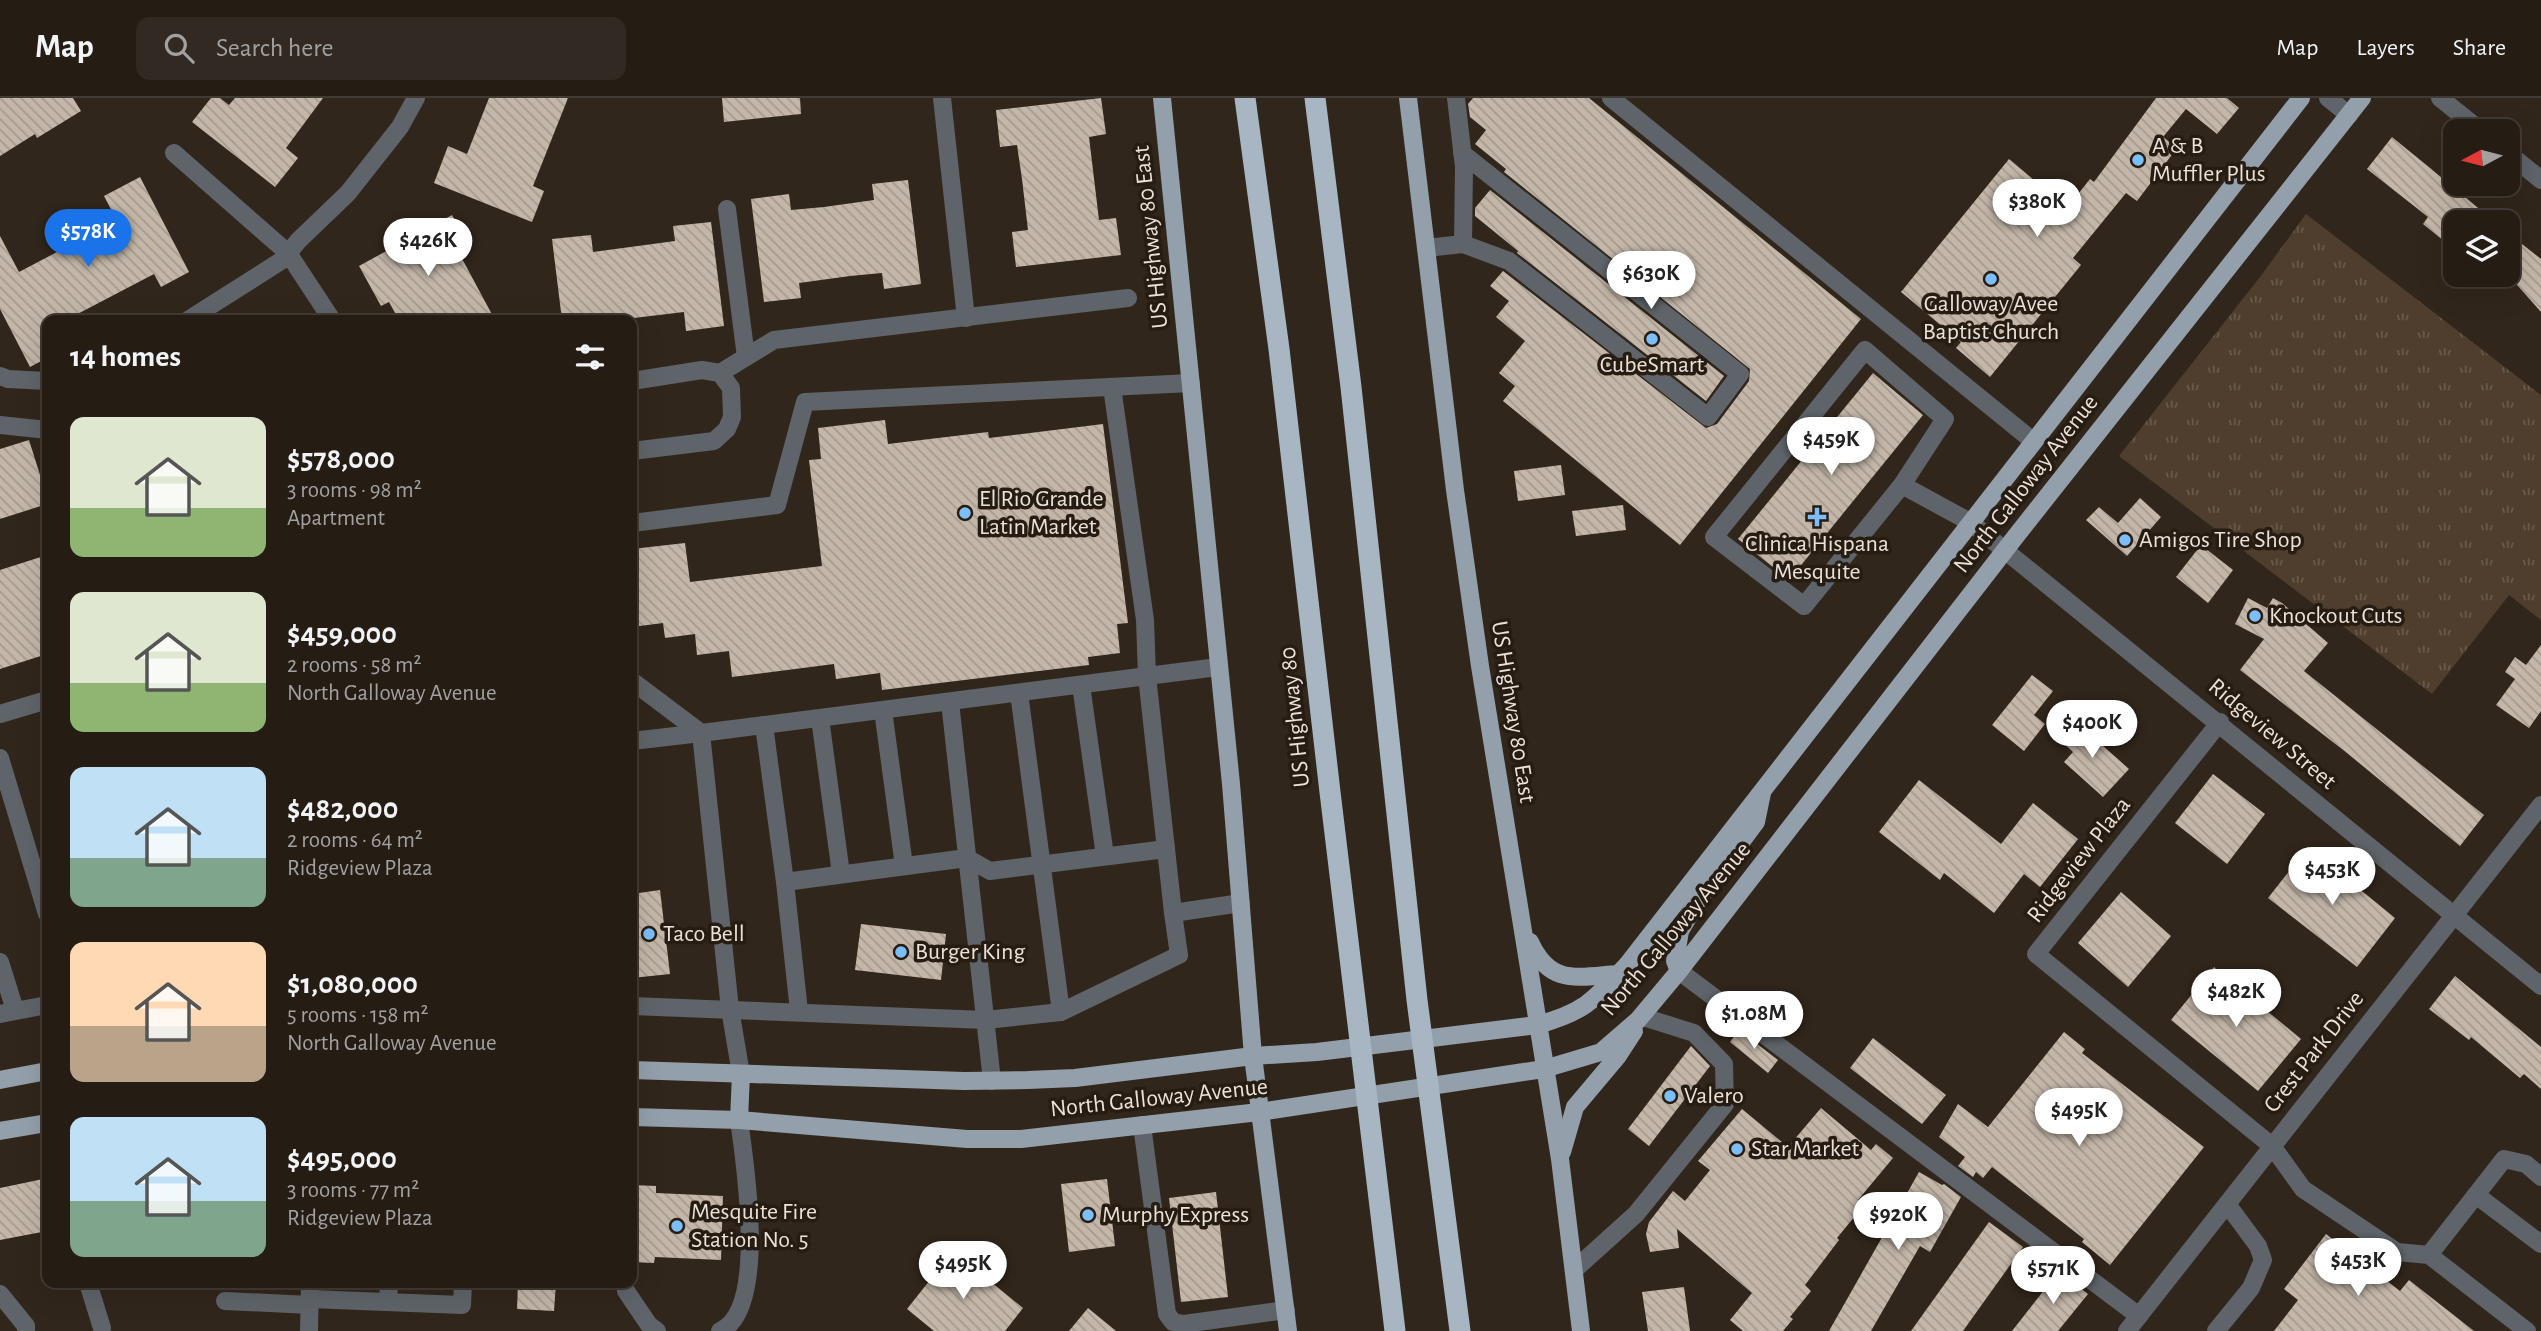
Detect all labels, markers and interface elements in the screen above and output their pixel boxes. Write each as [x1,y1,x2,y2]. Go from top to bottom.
search box [136,17,626,80]
icon: search [160,29,198,67]
text: Map [35,31,94,64]
text: Search here [216,35,334,61]
text: Map [2276,36,2318,60]
text: Layers [2356,36,2415,60]
text: Share [2453,36,2506,60]
north arrow [2443,119,2520,196]
map controls [2443,119,2520,287]
place label: A & B Muffler Plus [2152,134,2266,186]
street label: US Highway 80 East [1129,144,1173,330]
marker: A & B Muffler Plus [2130,152,2146,168]
pin: $380K [1988,180,2086,239]
text: $380K [2008,190,2066,213]
pin: $578K [39,209,137,269]
button: layers [2443,210,2520,287]
pin: $426K [379,218,477,278]
text: $578K [61,220,116,243]
text: $426K [399,229,457,252]
pin: $630K [1602,252,1700,311]
text: $630K [1623,262,1679,285]
marker: Galloway Avee Baptist Church [1983,271,1999,287]
place label: Galloway Avee Baptist Church [1923,292,2059,344]
marker: CubeSmart [1644,331,1660,347]
icon: filters [571,338,609,376]
text: 14 homes [70,342,181,372]
place label: CubeSmart [1600,353,1705,377]
street label: North Galloway Avenue [1949,390,2103,578]
pin: $459K [1782,418,1880,477]
text: $459K [1803,428,1859,451]
text: $578,000 [287,444,395,474]
icon: home [126,445,210,529]
text: 3 rooms · 98 m² [287,479,422,502]
place label: El Rio Grande Latin Market [979,487,1103,539]
marker: El Rio Grande Latin Market [957,505,973,521]
text: Apartment [287,507,385,530]
marker: Clinica Hispana Mesquite [1807,507,1827,527]
place label: Amigos Tire Shop [2139,528,2302,552]
place label: Clinica Hispana Mesquite [1745,532,1889,584]
marker: Amigos Tire Shop [2117,532,2133,548]
place label: Knockout Cuts [2269,604,2402,628]
marker: Knockout Cuts [2247,608,2263,624]
text: $459,000 [287,619,397,649]
street label: US Highway 80 East [1487,619,1539,805]
icon: home [126,620,210,704]
street label: US Highway 80 [1276,646,1314,788]
text: 2 rooms · 58 m² [287,654,422,677]
street label: Ridgeview Street [2204,674,2340,794]
text: North Galloway Avenue [287,682,496,705]
pin: $400K [2043,700,2141,760]
text: $400K [2062,711,2122,734]
street label: Ridgeview Plaza [2023,793,2135,927]
text: $482,000 [287,794,398,824]
icon: home [126,795,210,879]
text: 2 rooms · 64 m² [287,829,423,852]
street label: North Galloway Avenue [1597,838,1755,1020]
pin: $453K [2283,848,2381,907]
text: Ridgeview Plaza [287,857,433,880]
text: $453K [2304,858,2360,881]
place label: Taco Bell [663,922,745,946]
marker: Taco Bell [641,926,657,942]
place label: Burger King [915,940,1025,964]
marker: Burger King [893,944,909,960]
text: $1,080,000 [287,969,418,999]
icon: home [126,970,210,1054]
pin: $482K [2187,970,2285,1029]
text: $482K [2207,980,2265,1003]
street label: Crest Park Drive [2259,987,2369,1117]
pin: $1.08M [1697,992,1811,1051]
text: $1.08M [1721,1002,1787,1025]
text: 5 rooms · 158 m² [287,1004,429,1027]
text: North Galloway Avenue [287,1032,496,1055]
street label: North Galloway Avenue [1049,1075,1269,1121]
place label: Valero [1684,1084,1744,1108]
marker: Valero [1662,1088,1678,1104]
pin: $495K [2030,1088,2128,1148]
text: $495K [2051,1099,2107,1122]
place label: Star Market [1751,1137,1859,1161]
marker: Star Market [1729,1141,1745,1157]
text: $495,000 [287,1144,397,1174]
icon: home [126,1145,210,1229]
text: 3 rooms · 77 m² [287,1179,419,1202]
pin: $920K [1849,1192,1947,1252]
place label: Mesquite Fire Station No. 5 [691,1200,817,1252]
place label: Murphy Express [1102,1203,1249,1227]
text: $920K [1869,1203,1927,1226]
text: Ridgeview Plaza [287,1207,433,1230]
marker: Murphy Express [1080,1207,1096,1223]
marker: Mesquite Fire Station No. 5 [669,1218,685,1234]
pin: $453K [2309,1238,2407,1298]
pin: $495K [914,1242,1012,1301]
pin: $571K [2004,1246,2102,1306]
text: $453K [2330,1249,2386,1272]
text: $495K [935,1252,991,1275]
text: $571K [2027,1257,2079,1280]

